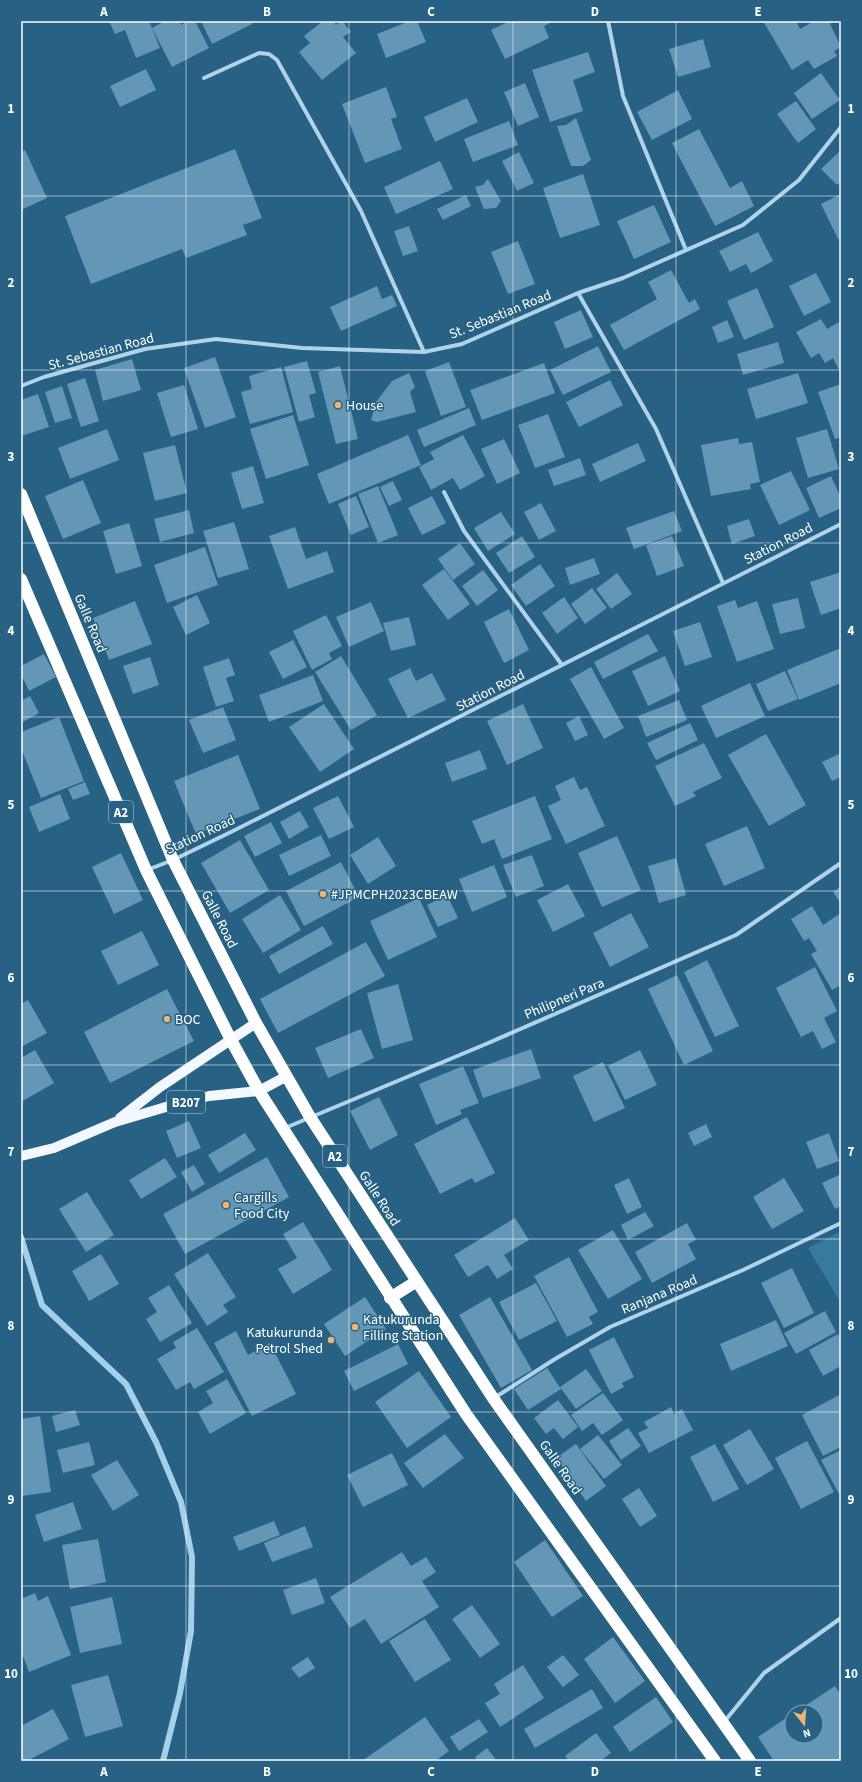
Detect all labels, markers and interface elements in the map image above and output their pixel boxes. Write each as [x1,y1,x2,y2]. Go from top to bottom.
text: A [99,3,108,21]
text: B [263,3,271,21]
text: C [427,3,435,21]
text: D [591,3,599,21]
text: E [754,3,762,21]
text: 1 [8,100,15,118]
text: 1 [848,100,855,118]
text: 2 [8,274,15,292]
text: 2 [848,274,855,292]
street label: St. Sebastian Road [446,285,554,345]
street label: St. Sebastian Road [46,328,156,376]
place label: House [346,396,383,416]
marker: House [333,400,343,410]
text: 3 [8,448,15,466]
text: 3 [848,448,855,466]
street label: Station Road [741,518,816,570]
street label: Galle Road [69,591,112,656]
text: 4 [8,622,15,640]
text: 4 [848,622,855,640]
street label: Station Road [453,665,528,717]
text: 5 [8,796,15,814]
text: 5 [848,796,855,814]
road number: A2 [109,801,133,823]
street label: Station Road [162,810,239,860]
place label: #JPMCPH2023CBEAW [331,885,458,905]
street label: Galle Road [196,887,242,952]
marker: #JPMCPH2023CBEAW [318,889,328,899]
text: 6 [8,969,15,987]
text: 6 [848,969,855,987]
street label: Philipneri Para [521,973,608,1025]
place label: BOC [175,1010,201,1030]
marker: BOC [162,1014,172,1024]
road number: B207 [167,1091,205,1113]
text: 7 [8,1143,15,1161]
text: 7 [848,1143,855,1161]
road number: A2 [323,1145,347,1167]
street label: Galle Road [354,1167,405,1230]
place label: Cargills Food City [234,1188,290,1224]
marker: Cargills Food City [221,1200,231,1210]
street label: Ranjana Road [618,1270,700,1320]
place label: Katukurunda Filling Station [363,1310,443,1346]
text: 8 [8,1317,15,1335]
text: 8 [848,1317,855,1335]
marker: Katukurunda Filling Station [350,1322,360,1332]
place label: Katukurunda Petrol Shed [246,1323,323,1359]
marker: Katukurunda Petrol Shed [326,1335,336,1345]
street label: Galle Road [534,1436,586,1499]
text: 9 [8,1491,15,1509]
text: 9 [848,1491,855,1509]
text: 10 [4,1665,18,1683]
text: 10 [844,1665,858,1683]
north arrow [784,1704,824,1744]
text: N [801,1725,812,1741]
text: A [99,1763,108,1781]
text: B [263,1763,271,1781]
text: C [427,1763,435,1781]
text: D [591,1763,599,1781]
text: E [754,1763,762,1781]

